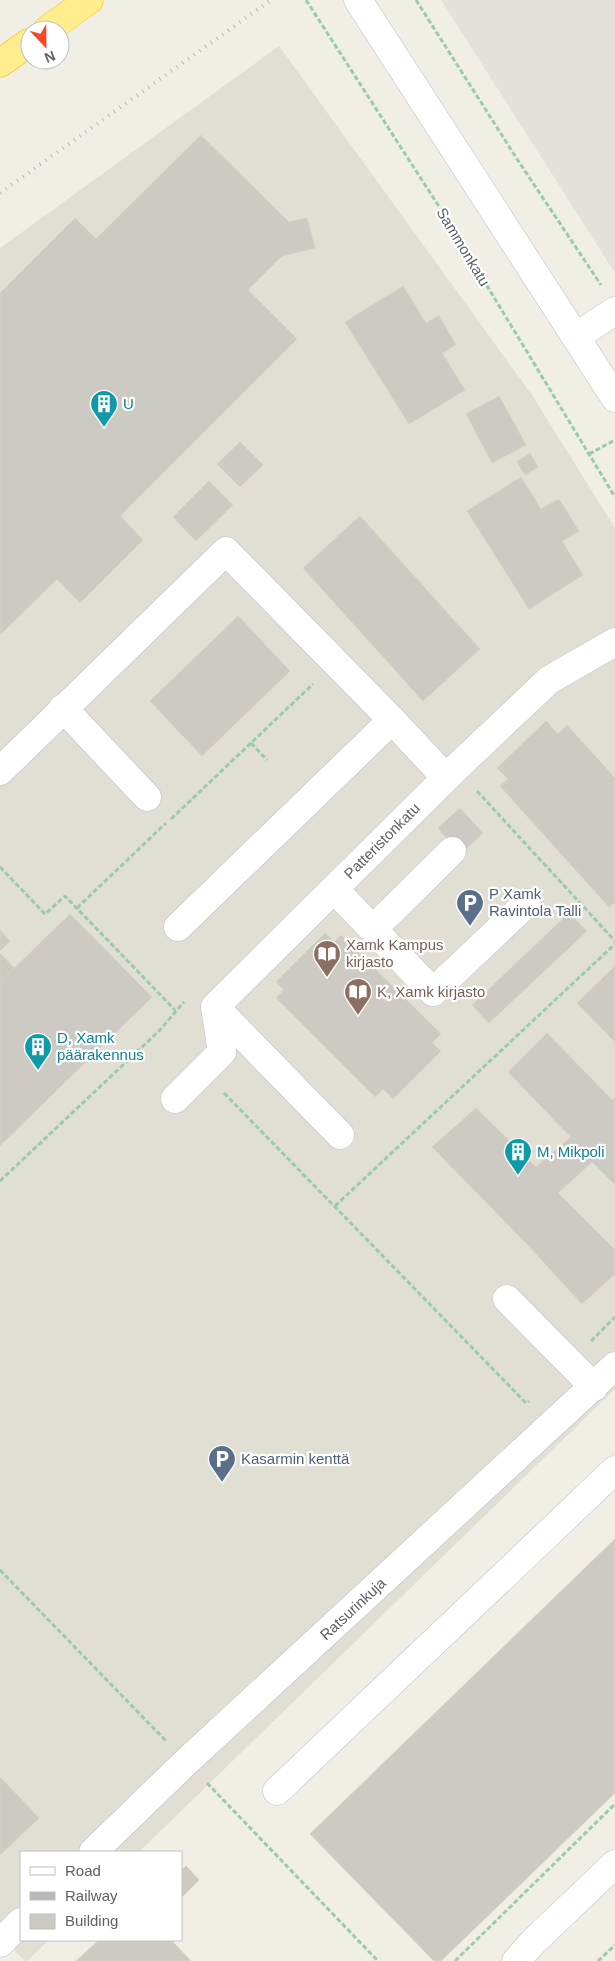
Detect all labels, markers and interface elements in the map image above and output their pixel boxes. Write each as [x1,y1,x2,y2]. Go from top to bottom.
north arrow [20,20,70,70]
text: N [42,48,58,66]
street label: Sammonkatu [433,204,493,289]
building icon: U [89,389,119,428]
place label: U [123,395,134,412]
street label: Patteristonkatu [340,799,423,882]
place label: P Xamk Ravintola Talli [489,885,581,919]
parking icon: P Xamk Ravintola Talli [455,888,485,927]
place label: Xamk Kampus kirjasto [346,936,444,970]
library icon: Xamk Kampus kirjasto [312,939,342,978]
library icon: K, Xamk kirjasto [343,977,373,1016]
place label: K, Xamk kirjasto [377,983,485,1000]
place label: D, Xamk päärakennus [57,1029,144,1063]
building icon: D, Xamk päärakennus [23,1032,53,1071]
building icon: M, Mikpoli [503,1137,533,1176]
place label: M, Mikpoli [537,1143,605,1160]
parking icon: Kasarmin kenttä [207,1444,237,1483]
place label: Kasarmin kenttä [241,1450,350,1467]
street label: Ratsurinkuja [316,1574,389,1643]
legend [20,1851,182,1941]
text: Road [65,1862,101,1879]
text: Railway [65,1887,118,1904]
text: Building [65,1912,118,1929]

